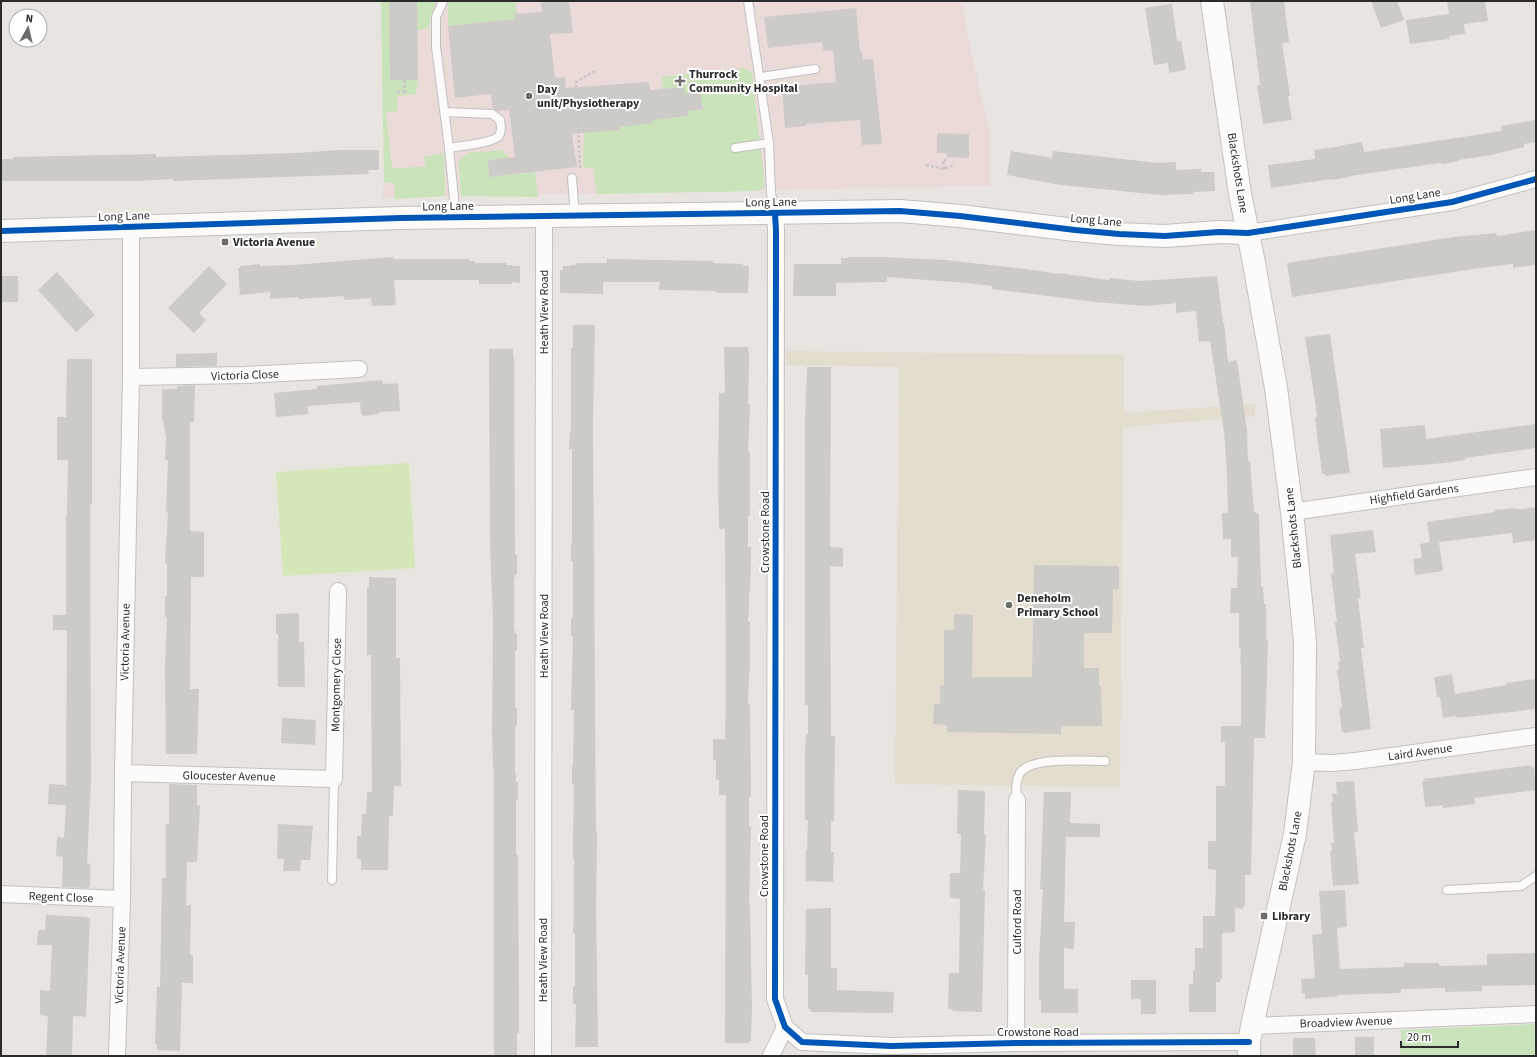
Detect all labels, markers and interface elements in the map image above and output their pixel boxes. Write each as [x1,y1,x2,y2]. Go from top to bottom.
north arrow [8,8,48,48]
text: N [25,11,34,27]
place label: Thurrock Community Hospital [689,66,798,97]
marker: Thurrock Community Hospital [674,75,686,87]
place label: Day unit/Physiotherapy [537,81,640,112]
marker: Day unit/Physiotherapy [524,91,534,101]
street label: Blackshots Lane [1223,132,1252,215]
street label: Long Lane [1388,184,1442,209]
street label: Long Lane [745,194,797,211]
street label: Long Lane [422,198,474,215]
street label: Long Lane [98,207,150,226]
street label: Long Lane [1070,210,1122,231]
place label: Victoria Avenue [232,234,315,251]
marker: Victoria Avenue [220,237,230,247]
street label: Heath View Road [536,270,553,354]
street label: Victoria Close [211,366,279,385]
street label: Highfield Gardens [1369,480,1460,509]
street label: Blackshots Lane [1281,487,1306,569]
street label: Crowstone Road [757,491,774,573]
place label: Deneholm Primary School [1017,590,1099,621]
street label: Heath View Road [536,594,553,678]
marker: Deneholm Primary School [1004,600,1014,610]
street label: Victoria Avenue [116,603,135,681]
street label: Montgomery Close [327,638,346,732]
street label: Laird Avenue [1387,740,1453,765]
street label: Gloucester Avenue [182,767,276,786]
street label: Blackshots Lane [1274,810,1307,893]
street label: Crowstone Road [756,815,773,897]
street label: Regent Close [28,888,94,907]
street label: Culford Road [1009,889,1026,955]
place label: Library [1272,908,1311,925]
marker: Library [1259,911,1269,921]
street label: Heath View Road [535,918,552,1002]
street label: Victoria Avenue [111,926,130,1004]
street label: Broadview Avenue [1299,1012,1393,1033]
scale bar [1401,1023,1458,1049]
street label: Crowstone Road [997,1024,1079,1041]
text: 20 m [1407,1029,1431,1046]

